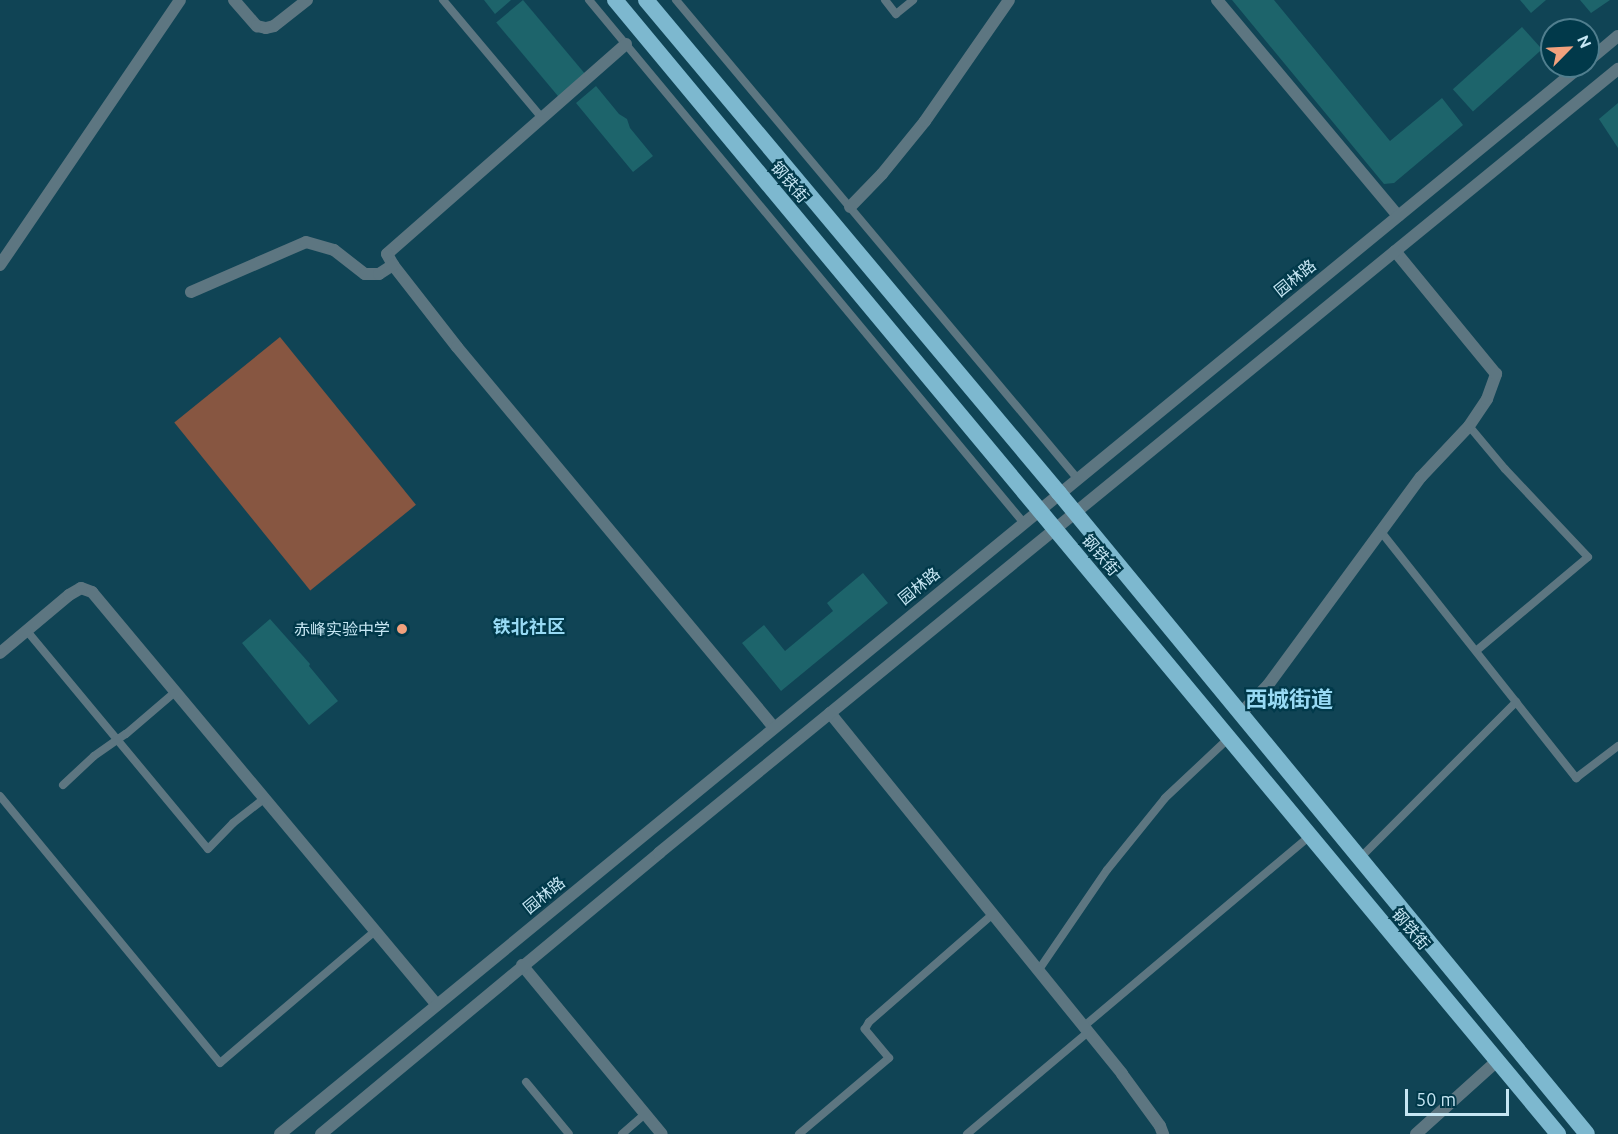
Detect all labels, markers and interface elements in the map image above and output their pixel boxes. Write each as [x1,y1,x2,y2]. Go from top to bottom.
north arrow [1540,18,1600,78]
text: N [1574,32,1595,51]
street label: 钢铁街 [767,157,813,207]
street label: 园林路 [1270,255,1320,301]
street label: 钢铁街 [1078,530,1124,580]
street label: 园林路 [894,563,944,609]
district label: 铁北社区 [493,615,565,637]
place label: 赤峰实验中学 [294,619,390,639]
marker: 赤峰实验中学 [395,622,409,636]
district label: 西城街道 [1245,686,1333,712]
street label: 园林路 [519,872,569,918]
street label: 钢铁街 [1388,904,1434,954]
scale bar [1408,1077,1512,1115]
text: 50 m [1416,1089,1456,1109]

